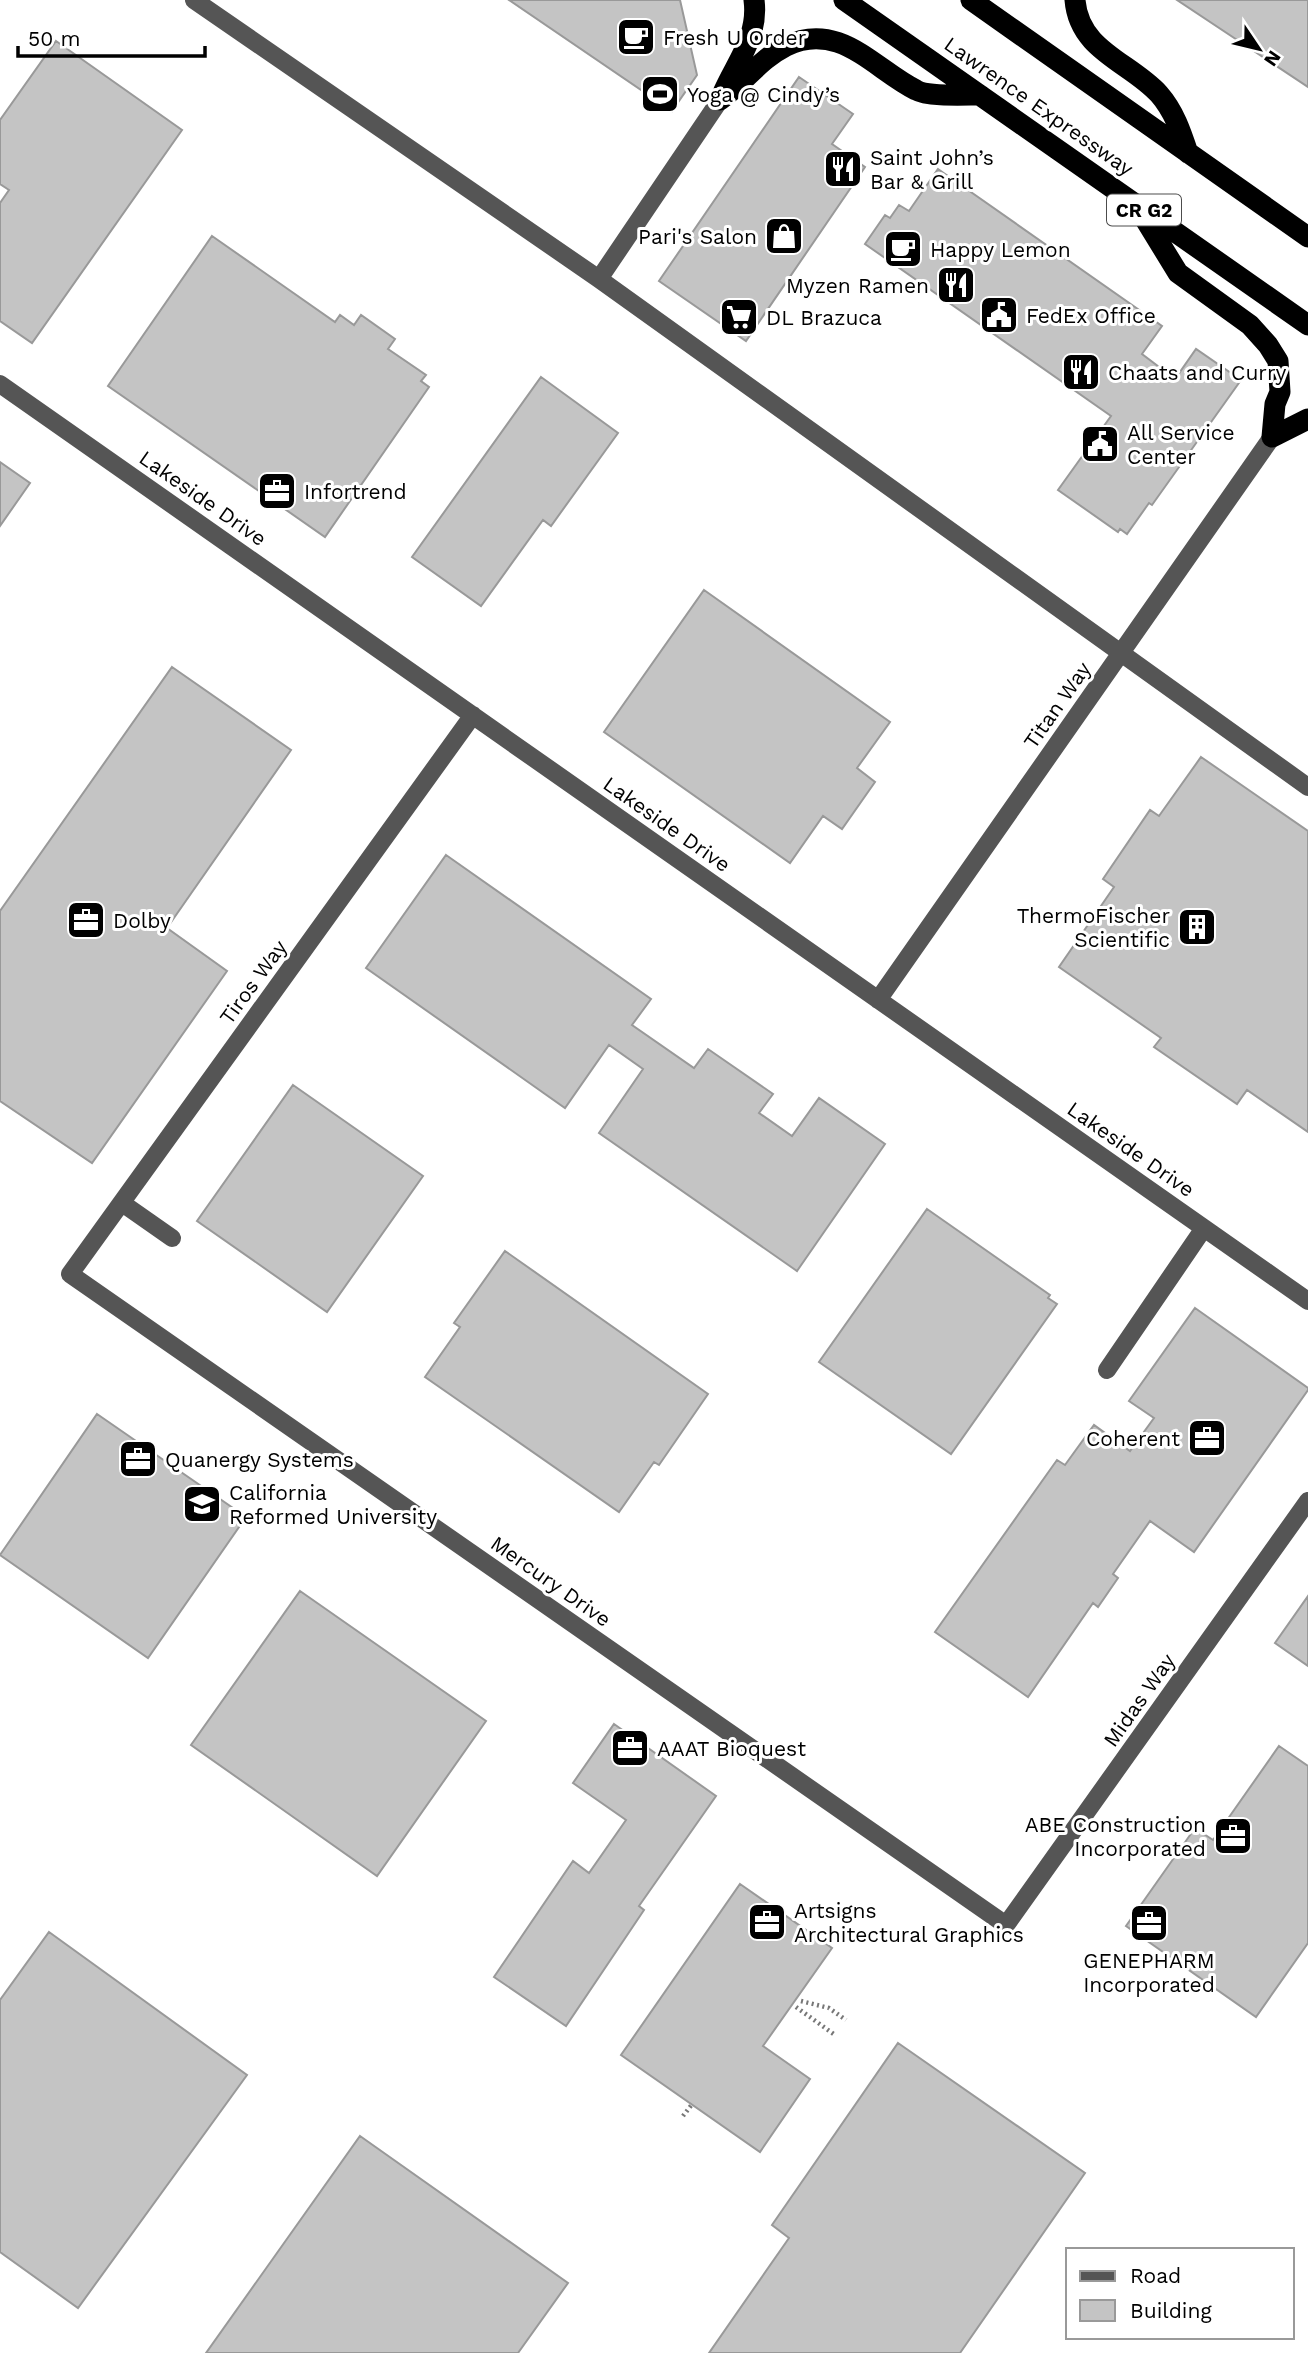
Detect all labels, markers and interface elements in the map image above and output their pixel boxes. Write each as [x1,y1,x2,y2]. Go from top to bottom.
scale bar [18,14,205,58]
north arrow [1224,14,1294,84]
cafe icon: Fresh U Order [615,16,657,58]
place label: Fresh U Order [663,25,807,50]
text: 50 m [28,26,80,51]
street label: Lawrence Expressway [940,31,1139,181]
text: N [1259,46,1286,71]
sports icon: Yoga @ Cindy’s [639,73,681,115]
place label: Yoga @ Cindy’s [687,82,840,107]
place label: Saint John’s Bar & Grill [870,145,994,194]
restaurant icon: Saint John’s Bar & Grill [822,148,864,190]
road number: CR G2 [1107,194,1181,226]
shop icon: Pari's Salon [763,215,805,257]
place label: Pari's Salon [638,224,757,249]
cafe icon: Happy Lemon [882,228,924,270]
place label: Happy Lemon [930,237,1071,262]
restaurant icon: Myzen Ramen [935,264,977,306]
place label: Myzen Ramen [786,273,929,298]
public building icon: FedEx Office [978,294,1020,336]
supermarket icon: DL Brazuca [718,296,760,338]
place label: FedEx Office [1026,303,1156,328]
place label: DL Brazuca [766,305,882,330]
restaurant icon: Chaats and Curry [1060,351,1102,393]
place label: Chaats and Curry [1108,360,1286,385]
place label: All Service Center [1127,420,1235,469]
public building icon: All Service Center [1079,423,1121,465]
street label: Lakeside Drive [135,445,271,551]
office icon: Infortrend [256,470,298,512]
place label: Infortrend [304,479,407,504]
street label: Titan Way [1018,657,1096,753]
street label: Lakeside Drive [599,771,735,877]
office icon: Dolby [65,899,107,941]
place label: ThermoFischer Scientific [1017,903,1170,952]
building icon: ThermoFischer Scientific [1176,906,1218,948]
place label: Dolby [113,908,171,933]
street label: Tiros Way [214,935,292,1029]
street label: Lakeside Drive [1063,1096,1199,1202]
office icon: Coherent [1186,1417,1228,1459]
place label: Coherent [1086,1426,1180,1451]
office icon: Quanergy Systems [117,1438,159,1480]
place label: Quanergy Systems [165,1447,354,1472]
place label: California Reformed University [229,1480,437,1529]
school or university icon: California Reformed University [181,1483,223,1525]
street label: Mercury Drive [486,1530,616,1632]
street label: Midas Way [1098,1649,1180,1751]
office icon: AAAT Bioquest [609,1727,651,1769]
place label: AAAT Bioquest [657,1736,806,1761]
place label: ABE Construction Incorporated [1025,1812,1206,1861]
office icon: ABE Construction Incorporated [1212,1815,1254,1857]
place label: Artsigns Architectural Graphics [794,1898,1024,1947]
office icon: Artsigns Architectural Graphics [746,1901,788,1943]
office icon: GENEPHARM Incorporated [1128,1902,1170,1944]
place label: GENEPHARM Incorporated [1083,1948,1215,1997]
legend [1066,2248,1294,2339]
text: Road [1130,2263,1181,2288]
text: Building [1130,2298,1212,2323]

